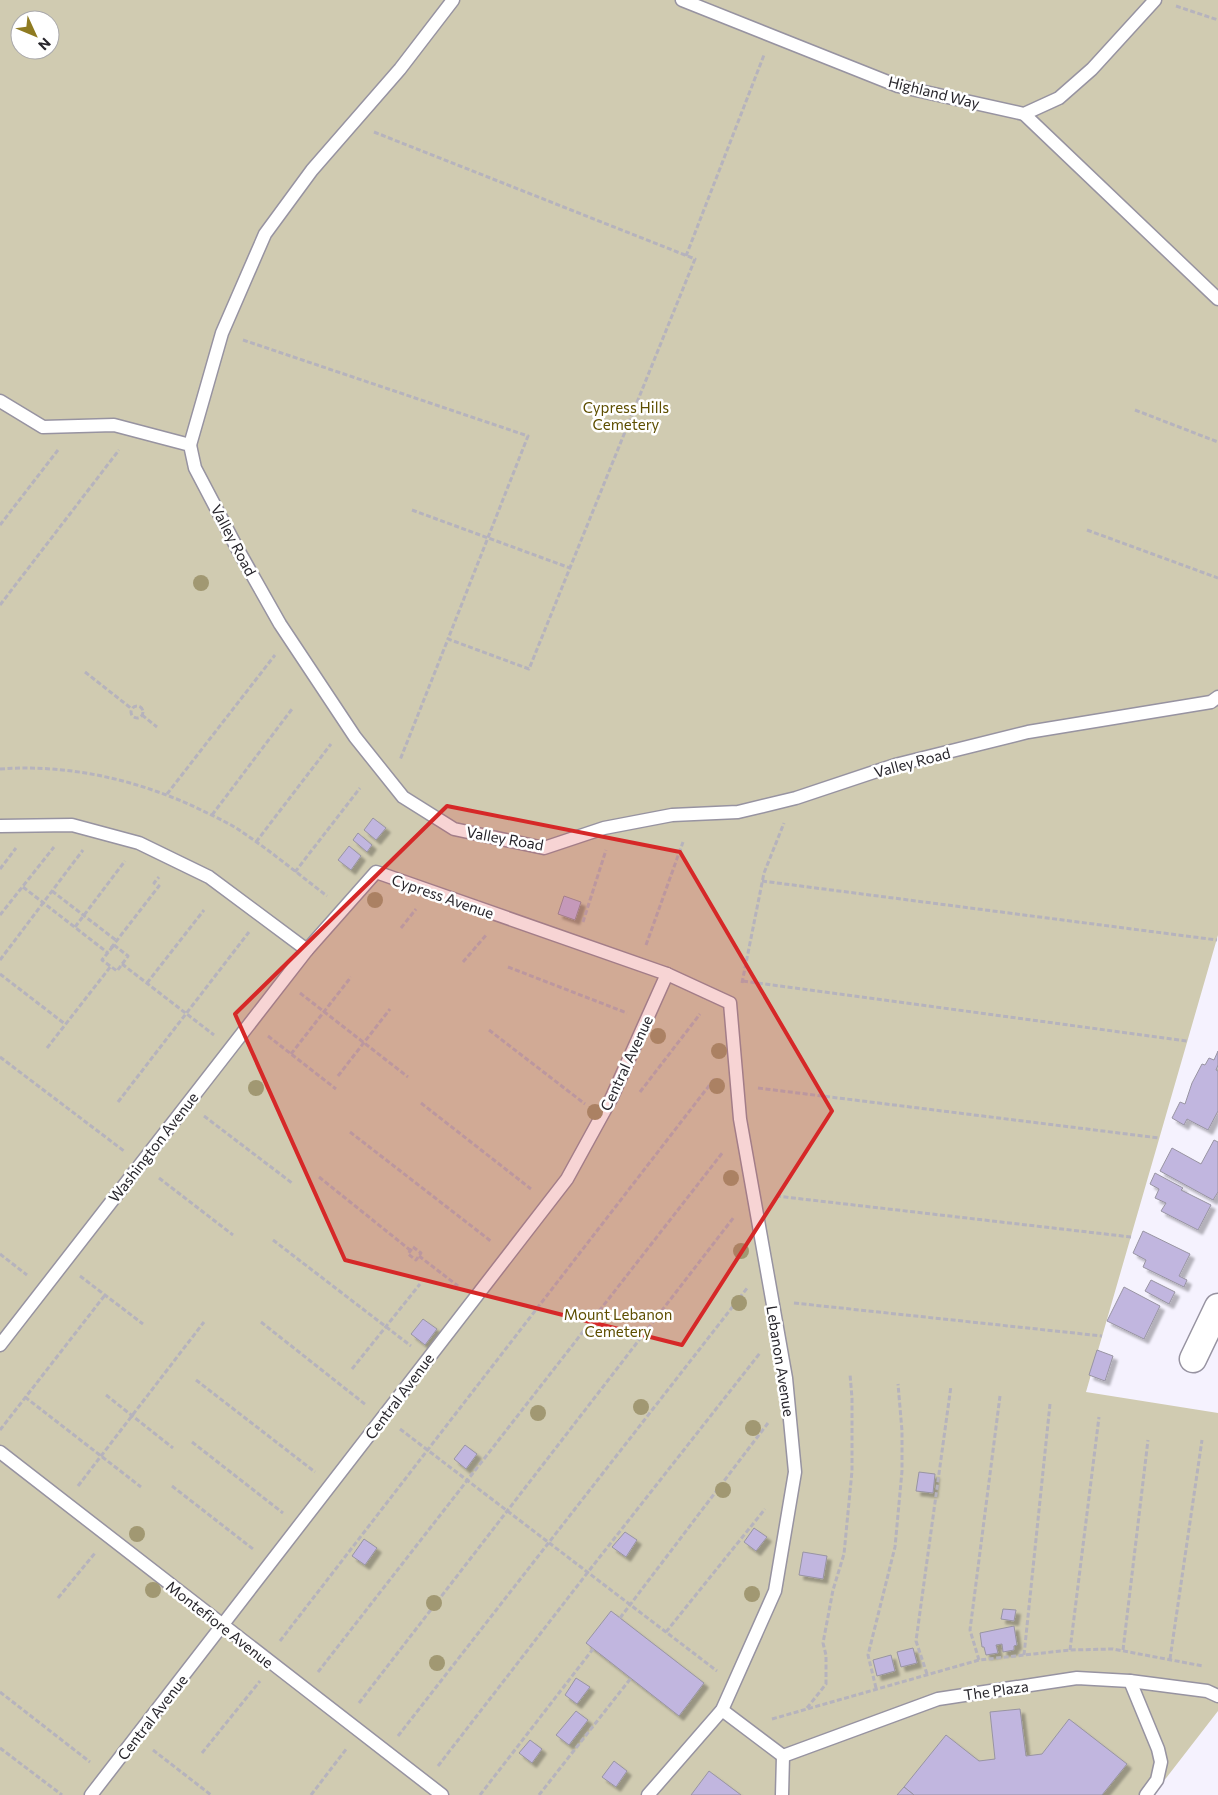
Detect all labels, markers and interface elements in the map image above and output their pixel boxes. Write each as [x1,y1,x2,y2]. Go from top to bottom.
north arrow [10,10,60,60]
text: N [35,35,54,54]
street label: Highland Way [886,72,982,112]
park label: Cypress Hills Cemetery [583,398,669,433]
street label: Valley Road [208,501,260,579]
street label: Valley Road [872,743,952,781]
street label: Valley Road [465,822,545,854]
street label: Cypress Avenue [390,870,496,922]
street label: Central Avenue [596,1012,656,1114]
street label: Washington Avenue [104,1088,202,1206]
street label: Lebanon Avenue [763,1304,799,1418]
park label: Mount Lebanon Cemetery [564,1305,672,1340]
street label: Central Avenue [361,1349,437,1443]
street label: Montefiore Avenue [163,1577,277,1671]
street label: Central Avenue [113,1671,191,1763]
street label: The Plaza [962,1677,1030,1703]

